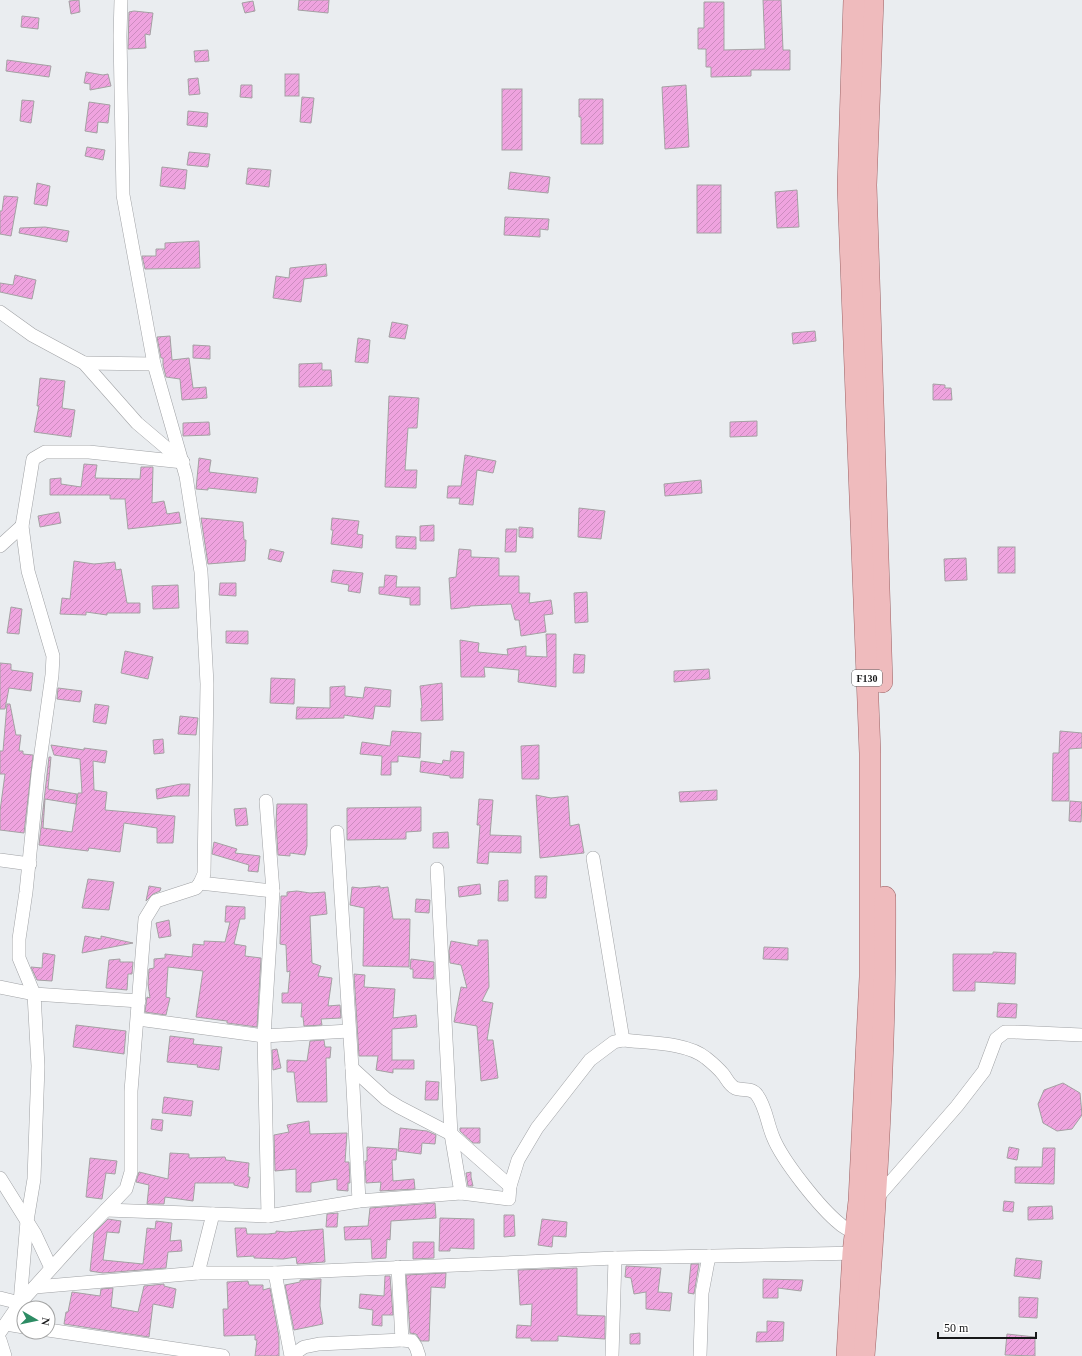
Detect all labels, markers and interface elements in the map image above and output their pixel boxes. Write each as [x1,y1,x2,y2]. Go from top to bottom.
road number: F130 [852,670,882,686]
north arrow [16,1300,56,1340]
scale bar [938,1314,1036,1340]
text: N [39,1317,52,1326]
text: 50 m [944,1321,969,1335]

